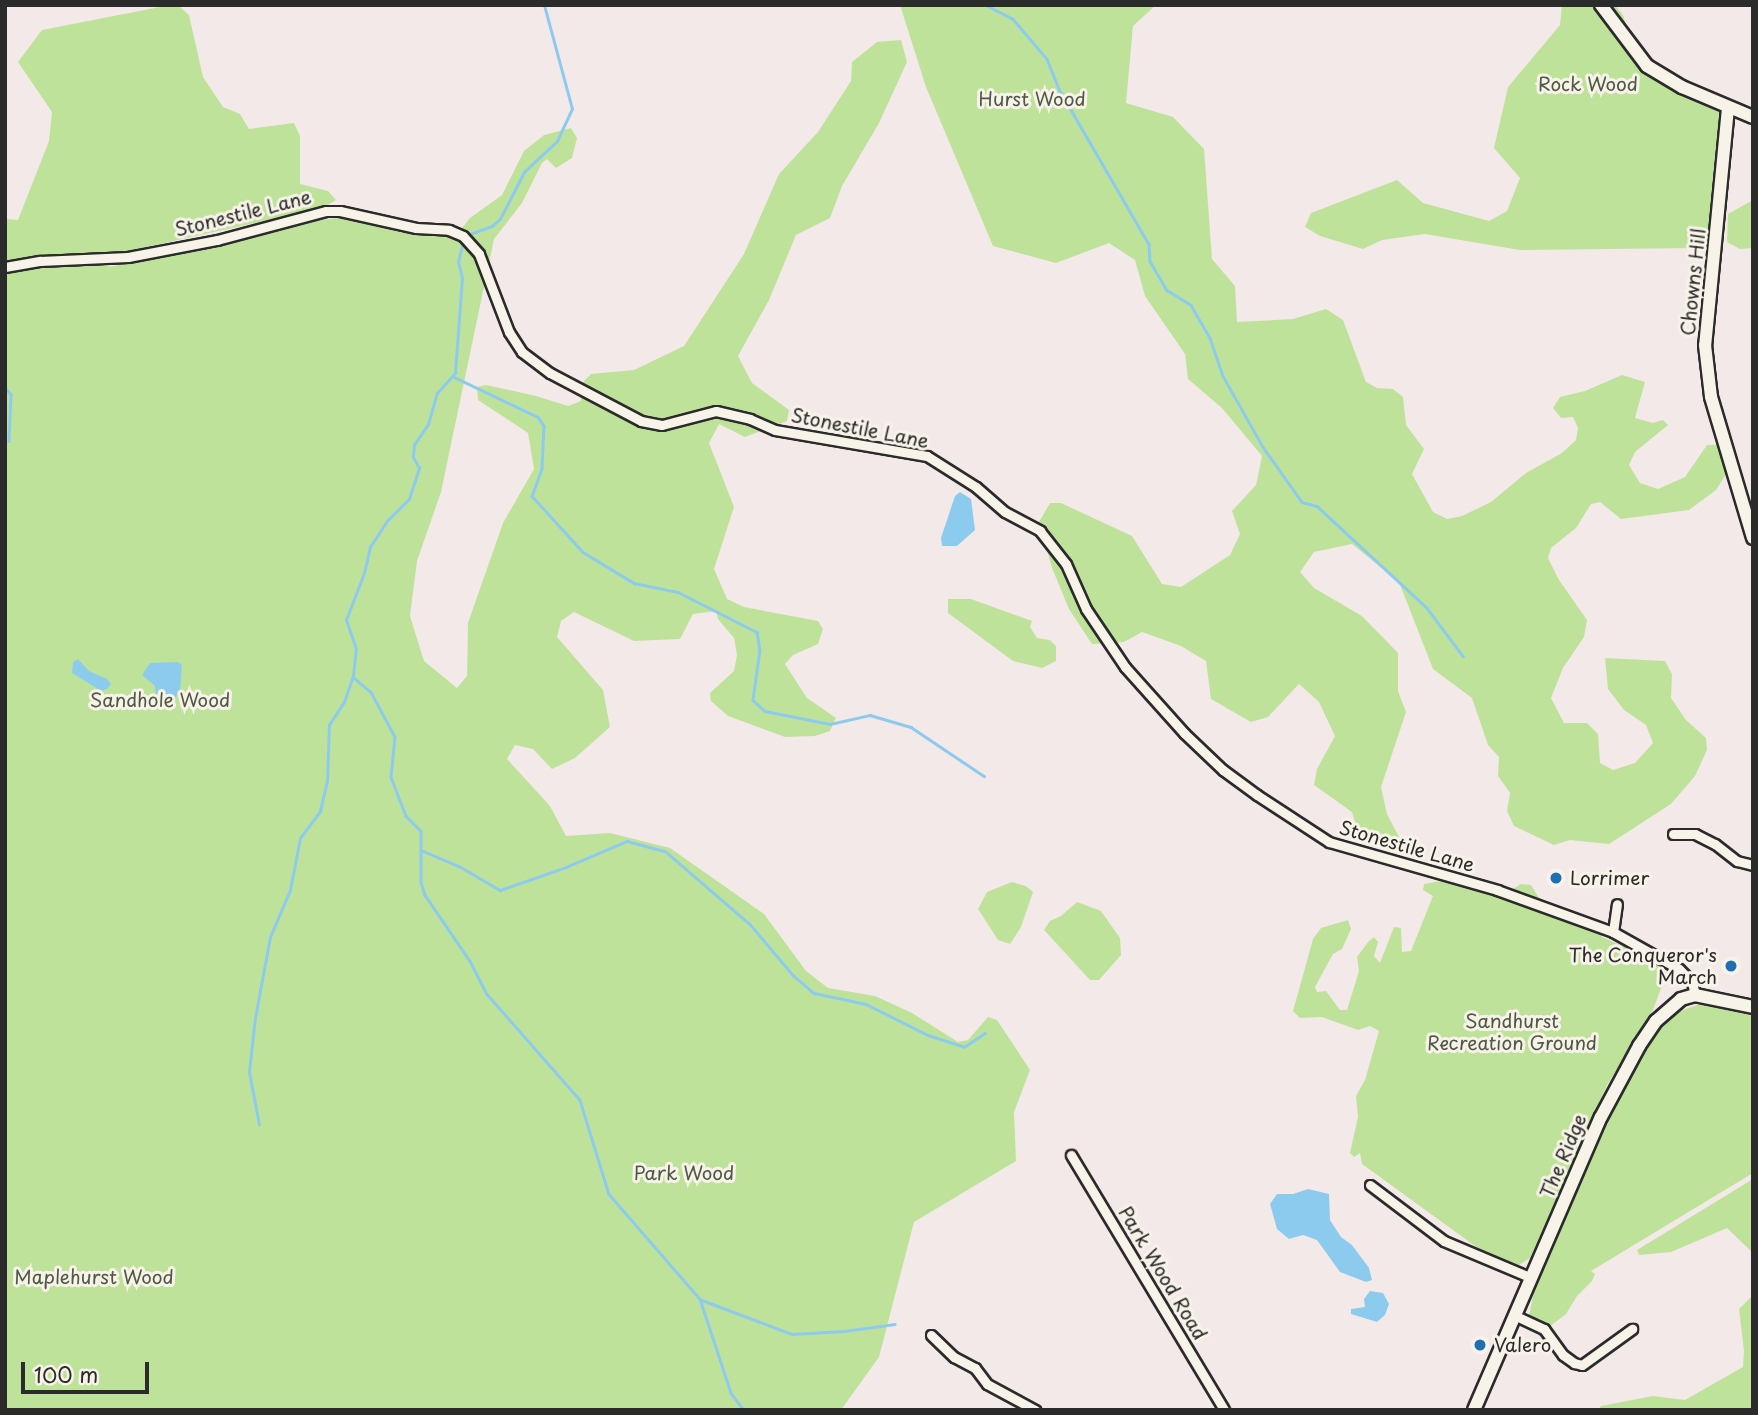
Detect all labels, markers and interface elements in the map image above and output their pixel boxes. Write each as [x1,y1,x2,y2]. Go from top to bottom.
park label: Rock Wood [1538,73,1638,95]
park label: Hurst Wood [978,88,1086,110]
street label: Stonestile Lane [172,185,314,241]
street label: Chowns Hill [1676,227,1710,337]
street label: Stonestile Lane [789,403,931,453]
park label: Sandhole Wood [89,689,231,711]
street label: Stonestile Lane [1337,816,1477,876]
place label: Lorrimer [1570,867,1649,889]
marker: Lorrimer [1548,870,1564,886]
place label: The Conqueror's March [1567,944,1717,988]
marker: The Conqueror's March [1723,958,1739,974]
park label: Sandhurst Recreation Ground [1427,1010,1597,1054]
street label: The Ridge [1535,1110,1591,1202]
park label: Park Wood [634,1162,734,1184]
street label: Park Wood Road [1114,1202,1212,1344]
park label: Maplehurst Wood [14,1266,174,1288]
place label: Valero [1494,1334,1551,1356]
marker: Valero [1472,1337,1488,1353]
scale bar [24,1348,152,1392]
text: 100 m [34,1358,98,1390]

